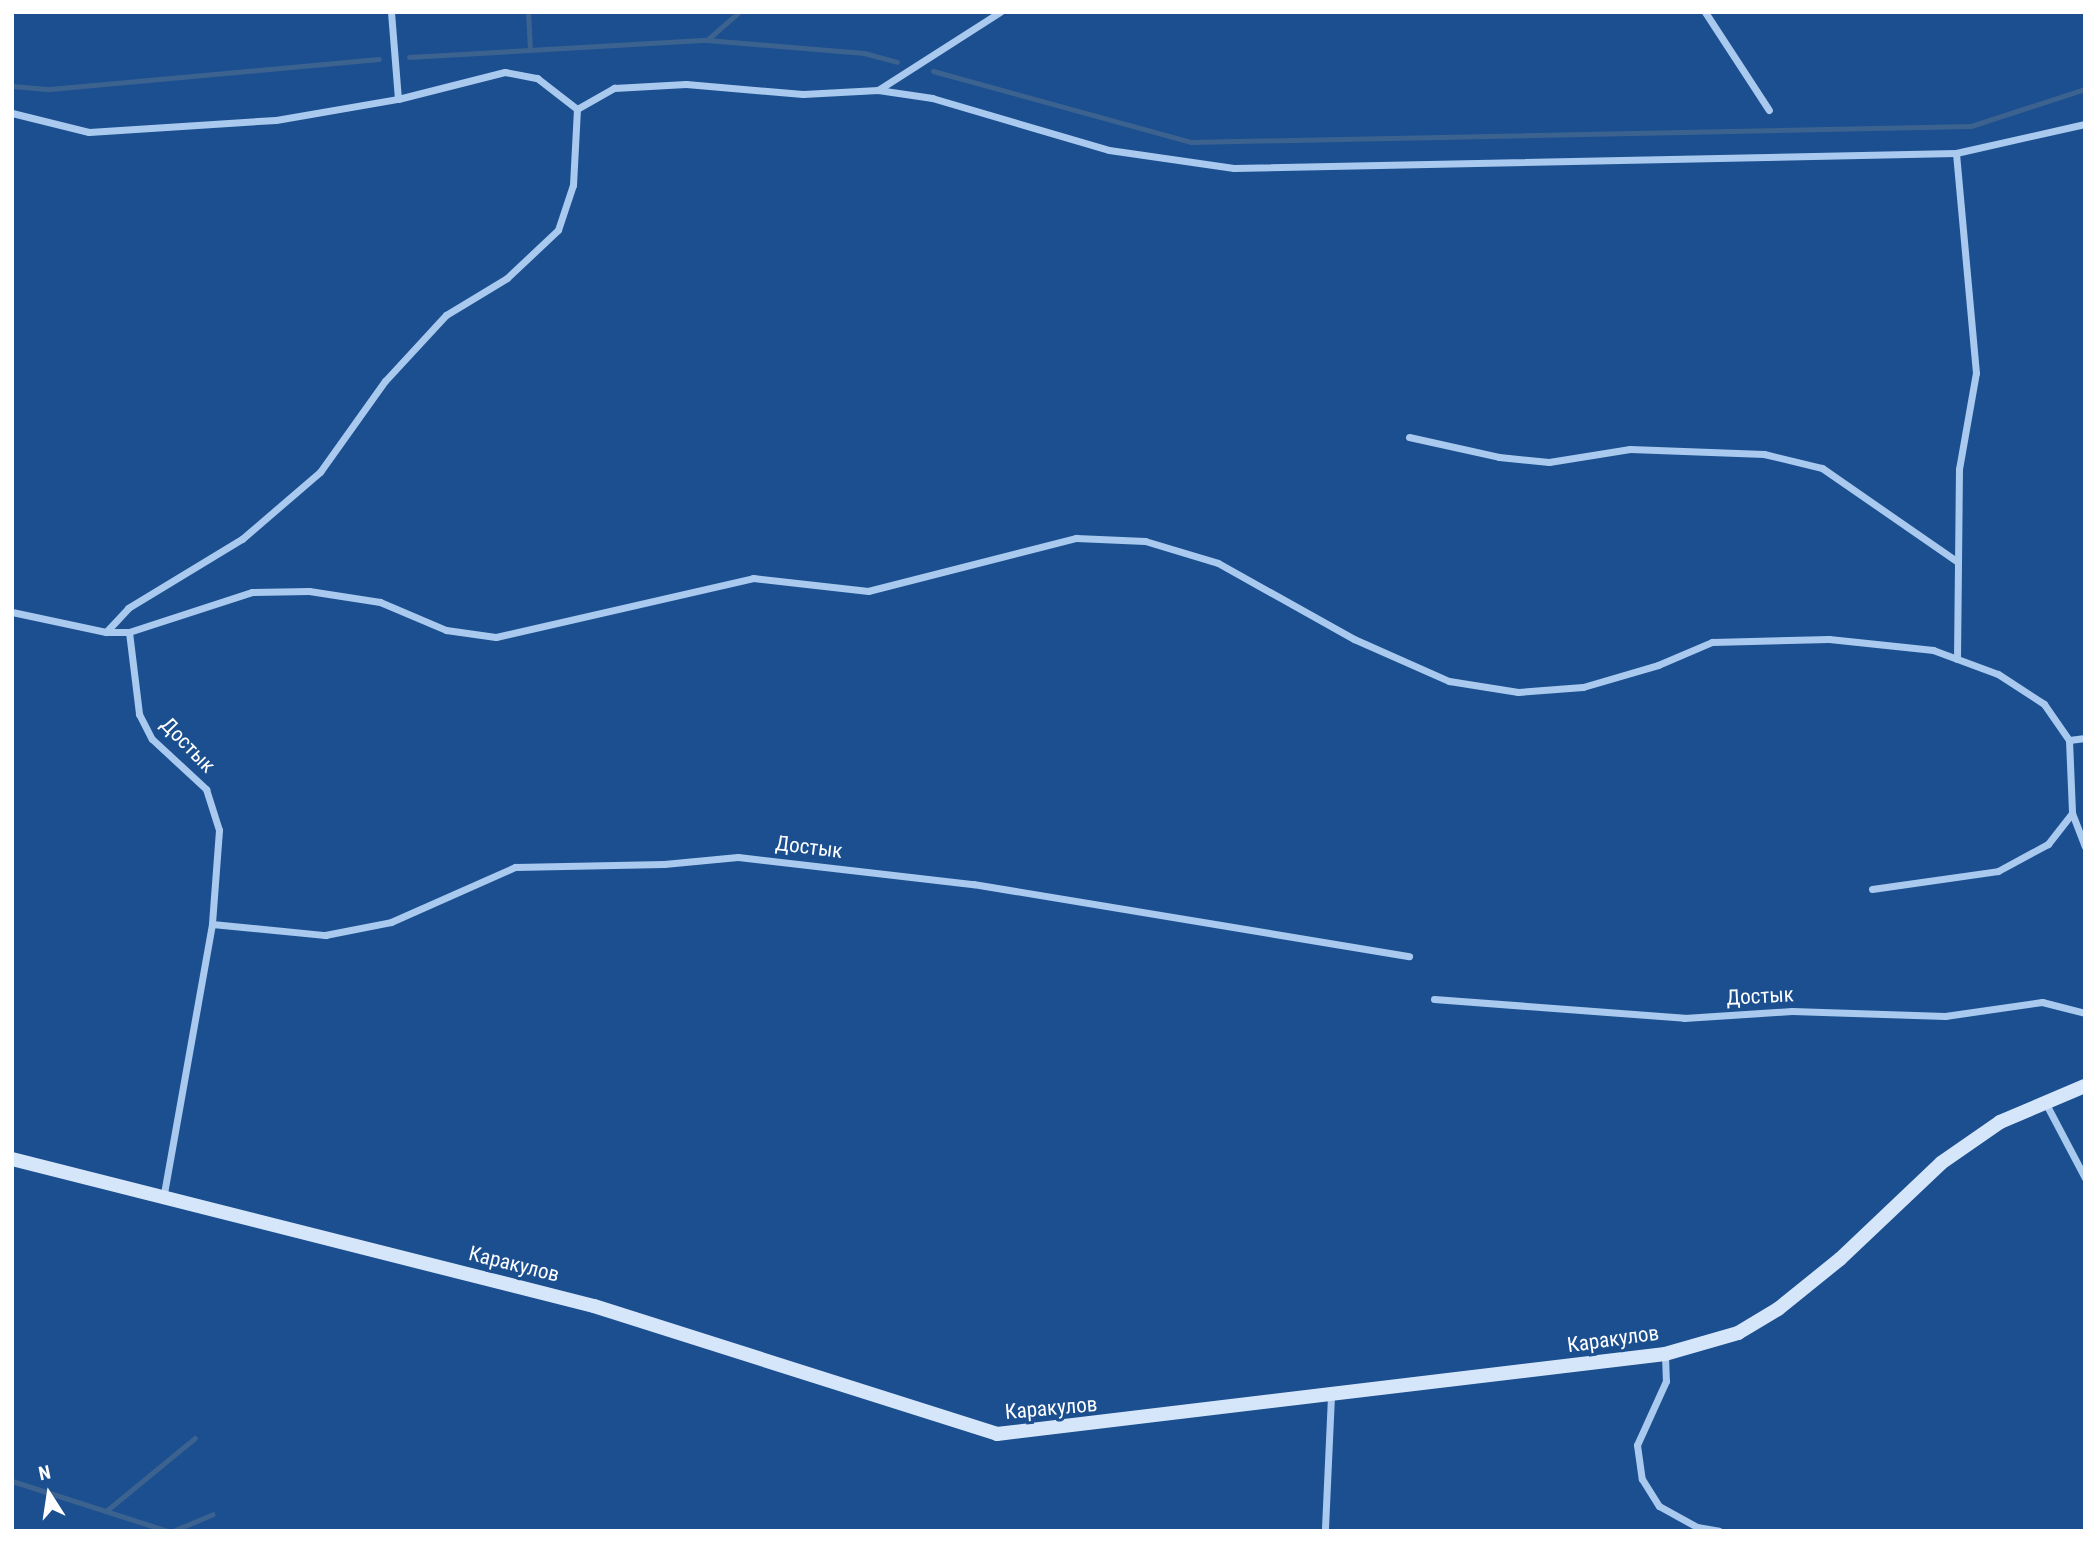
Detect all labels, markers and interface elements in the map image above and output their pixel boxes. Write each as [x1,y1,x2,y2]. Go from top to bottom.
street label: Достык [156,712,220,778]
street label: Достык [774,830,844,864]
street label: Достык [1726,982,1794,1010]
street label: Каракулов [466,1241,562,1287]
street label: Каракулов [1565,1320,1661,1358]
street label: Каракулов [1004,1391,1098,1425]
north arrow [14,1459,84,1529]
text: N [36,1461,53,1485]

